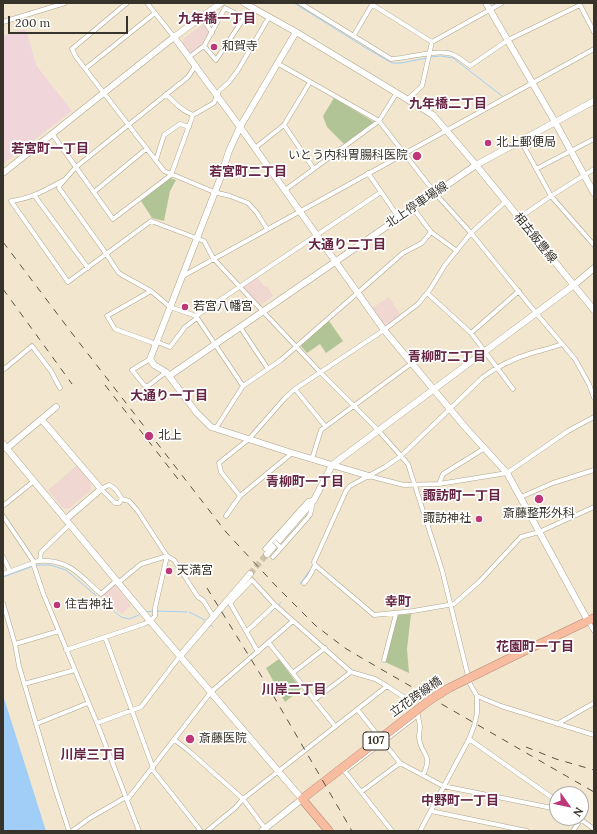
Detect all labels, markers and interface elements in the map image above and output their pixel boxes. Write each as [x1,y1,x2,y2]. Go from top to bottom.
scale bar [10,8,130,34]
district label: 九年橋一丁目 [178,11,256,27]
text: 200 m [15,15,50,30]
place label: 和賀寺 [222,40,258,54]
marker: 和賀寺 [209,42,219,52]
district label: 九年橋二丁目 [409,96,487,112]
place label: 北上郵便局 [496,136,556,150]
marker: 北上郵便局 [483,138,493,148]
district label: 若宮町一丁目 [11,141,89,157]
place label: いとう内科胃腸科医院 [288,149,408,163]
marker: いとう内科胃腸科医院 [411,150,423,162]
district label: 若宮町二丁目 [209,164,287,180]
street label: 北上停車場線 [383,179,451,231]
street label: 相去飯豊線 [511,210,559,266]
district label: 大通り二丁目 [308,237,386,253]
place label: 若宮八幡宮 [193,300,253,314]
marker: 若宮八幡宮 [180,302,190,312]
district label: 青柳町二丁目 [408,349,486,365]
district label: 大通り一丁目 [130,388,208,404]
place label: 北上 [158,429,182,443]
marker: 北上 [143,430,155,442]
district label: 青柳町一丁目 [266,474,344,490]
district label: 諏訪町一丁目 [423,488,501,504]
marker: 斎藤整形外科 [533,493,545,505]
place label: 斎藤整形外科 [503,507,575,521]
place label: 諏訪神社 [423,512,471,526]
marker: 諏訪神社 [474,514,484,524]
place label: 天満宮 [177,564,213,578]
marker: 天満宮 [164,566,174,576]
district label: 幸町 [385,594,411,610]
place label: 住吉神社 [65,598,113,612]
marker: 住吉神社 [52,600,62,610]
district label: 花園町一丁目 [496,639,574,655]
street label: 立花跨線橋 [387,674,445,720]
district label: 川岸二丁目 [262,682,326,698]
place label: 斎藤医院 [199,732,247,746]
road number: 107 [363,732,389,750]
marker: 斎藤医院 [184,733,196,745]
district label: 川岸三丁目 [61,747,125,763]
north arrow [549,786,589,826]
district label: 中野町一丁目 [421,793,499,809]
text: N [570,805,586,819]

